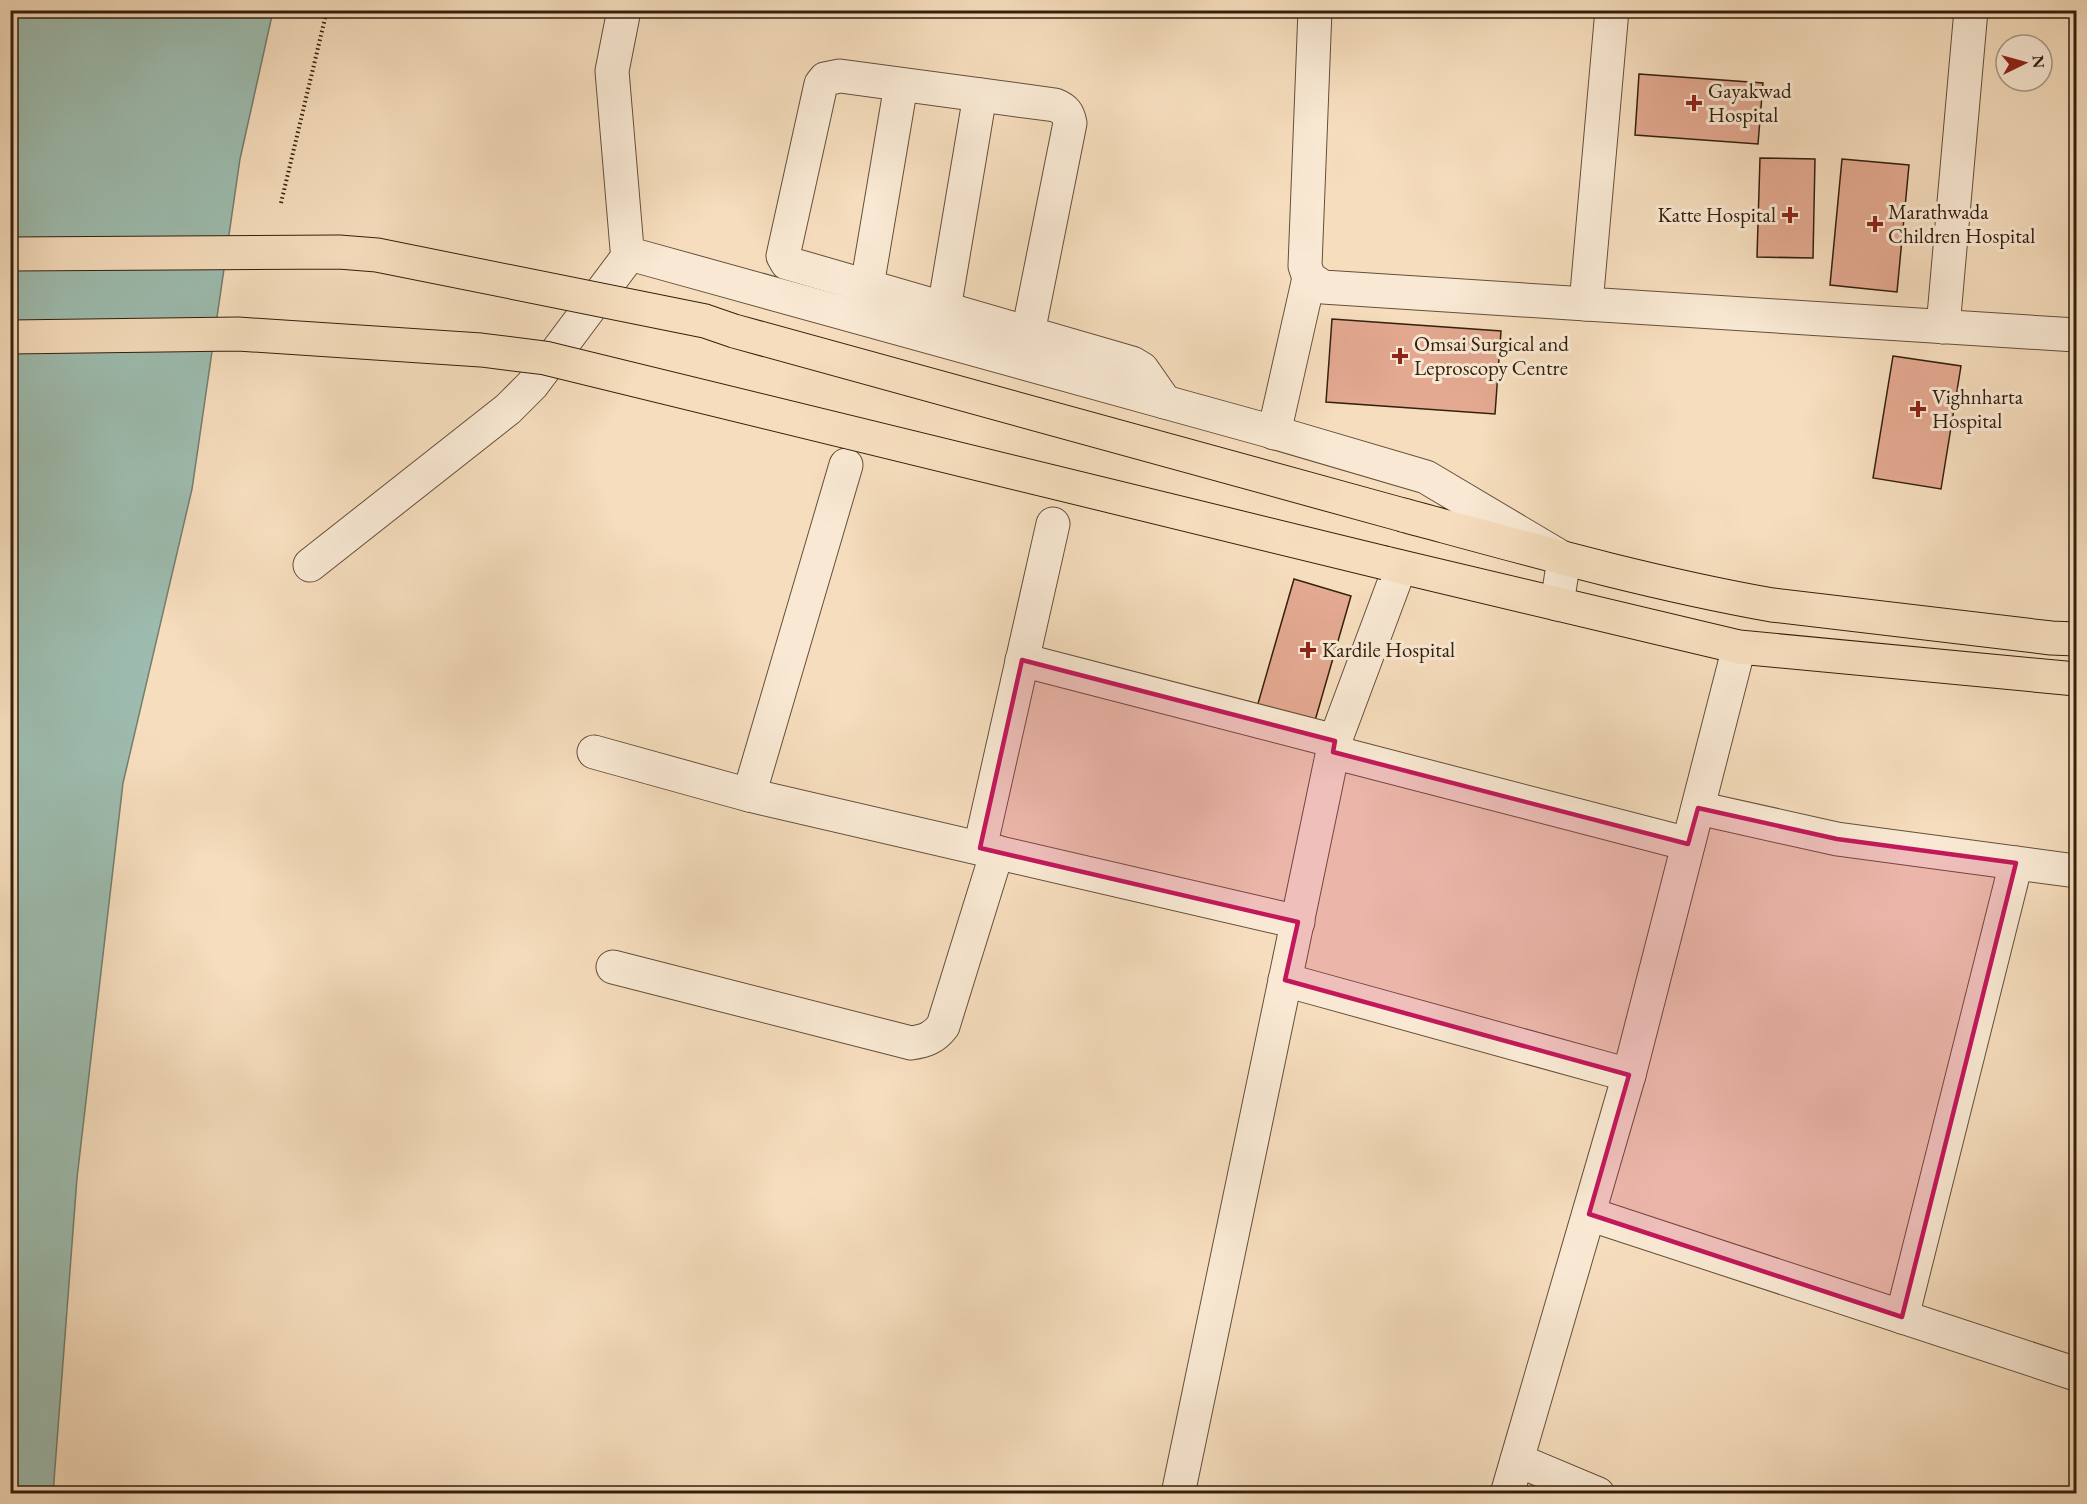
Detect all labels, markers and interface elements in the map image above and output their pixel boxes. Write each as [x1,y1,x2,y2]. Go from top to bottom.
north arrow [1994,33,2054,93]
text: N [2027,54,2049,69]
place label: Gayakwad Hospital [1708,77,1792,128]
marker: Gayakwad Hospital [1685,94,1703,112]
place label: Marathwada Children Hospital [1888,198,2035,249]
place label: Katte Hospital [1657,201,1776,228]
marker: Katte Hospital [1781,206,1799,224]
marker: Marathwada Children Hospital [1866,215,1884,233]
place label: Omsai Surgical and Leproscopy Centre [1414,330,1569,381]
marker: Omsai Surgical and Leproscopy Centre [1391,347,1409,365]
place label: Vighnharta Hospital [1932,383,2024,434]
marker: Vighnharta Hospital [1909,400,1927,418]
place label: Kardile Hospital [1322,636,1455,663]
marker: Kardile Hospital [1299,641,1317,659]

